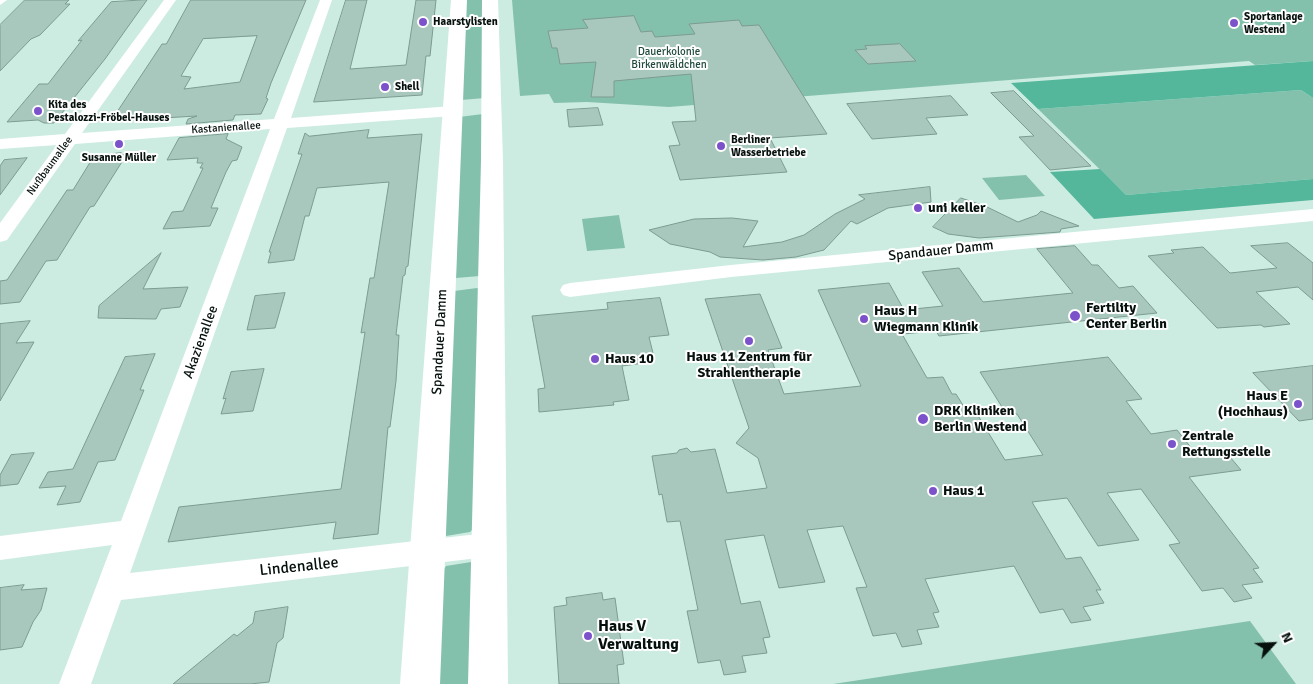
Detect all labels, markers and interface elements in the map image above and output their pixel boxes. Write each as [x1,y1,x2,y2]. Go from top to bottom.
place label: Sportanlage Westend [1244,10,1303,36]
place label: Haarstylisten [433,15,498,29]
marker: Haarstylisten [417,16,429,28]
marker: Sportanlage Westend [1228,17,1240,29]
park label: Dauerkolonie Birkenwäldchen [631,45,707,71]
place label: Shell [395,80,419,94]
marker: Shell [379,81,391,93]
place label: Kita des Pestalozzi-Fröbel-Hauses [48,98,169,124]
marker: Kita des Pestalozzi-Fröbel-Hauses [32,105,44,117]
street label: Kastanienallee [191,119,261,137]
place label: Berliner Wasserbetriebe [731,133,806,159]
street label: Nußbaumallee [24,134,76,198]
marker: Susanne Müller [113,138,125,150]
marker: Berliner Wasserbetriebe [715,140,727,152]
place label: Susanne Müller [82,151,156,165]
place label: uni keller [928,200,986,216]
marker: uni keller [912,202,924,214]
street label: Spandauer Damm [888,237,994,265]
street label: Spandauer Damm [429,289,451,395]
place label: Fertility Center Berlin [1086,300,1167,332]
street label: Akazienallee [180,303,222,381]
place label: Haus H Wiegmann Klinik [874,303,978,336]
marker: Fertility Center Berlin [1068,309,1082,323]
marker: Haus H Wiegmann Klinik [858,313,870,325]
marker: Haus 11 Zentrum für Strahlentherapie [743,335,755,347]
place label: Haus 11 Zentrum für Strahlentherapie [686,349,812,382]
place label: Haus 10 [605,351,654,367]
marker: Haus 10 [589,353,601,365]
place label: Haus E (Hochhaus) [1218,388,1288,421]
marker: Haus E (Hochhaus) [1292,398,1304,410]
place label: DRK Kliniken Berlin Westend [934,403,1027,436]
marker: DRK Kliniken Berlin Westend [916,412,930,426]
place label: Zentrale Rettungsstelle [1182,428,1271,461]
marker: Zentrale Rettungsstelle [1166,438,1178,450]
place label: Haus 1 [943,483,984,499]
marker: Haus 1 [927,485,939,497]
street label: Lindenallee [258,553,340,581]
place label: Haus V Verwaltung [598,617,679,655]
north arrow [1248,619,1298,669]
text: N [1277,629,1297,645]
marker: Haus V Verwaltung [582,630,594,642]

